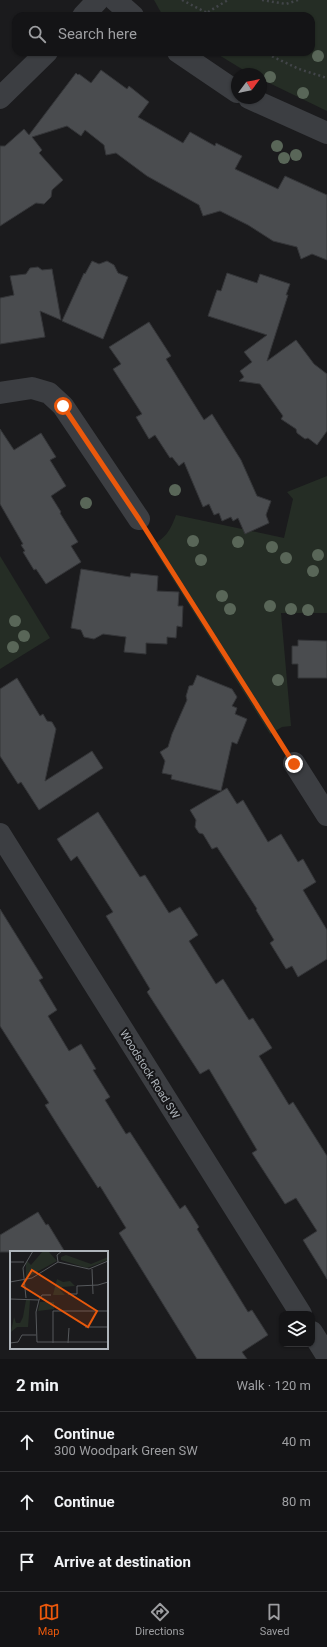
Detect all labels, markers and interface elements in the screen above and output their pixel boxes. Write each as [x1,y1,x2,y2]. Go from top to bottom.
search box [12,12,315,56]
icon: search [26,23,48,45]
text: Search here [58,25,137,43]
north arrow [231,68,267,104]
route start [54,397,72,415]
route end [285,755,303,773]
street label: Woodstock Road SW [117,1028,182,1121]
inset map [10,1251,108,1349]
map controls [279,1311,315,1347]
button: layers [279,1311,315,1347]
text: 2 min [16,1375,59,1395]
text: Walk · 120 m [236,1378,311,1393]
text: Continue [54,1425,115,1443]
icon: ahead [16,1431,38,1453]
text: 40 m [282,1434,311,1449]
text: 300 Woodpark Green SW [54,1443,198,1458]
icon: ahead [16,1491,38,1513]
text: Continue [54,1493,115,1511]
text: 80 m [282,1494,311,1509]
icon: arrive [16,1551,38,1573]
text: Arrive at destination [54,1553,191,1571]
tab: Map [38,1601,60,1638]
tab: Directions [135,1601,184,1638]
tab: Saved [260,1601,289,1638]

